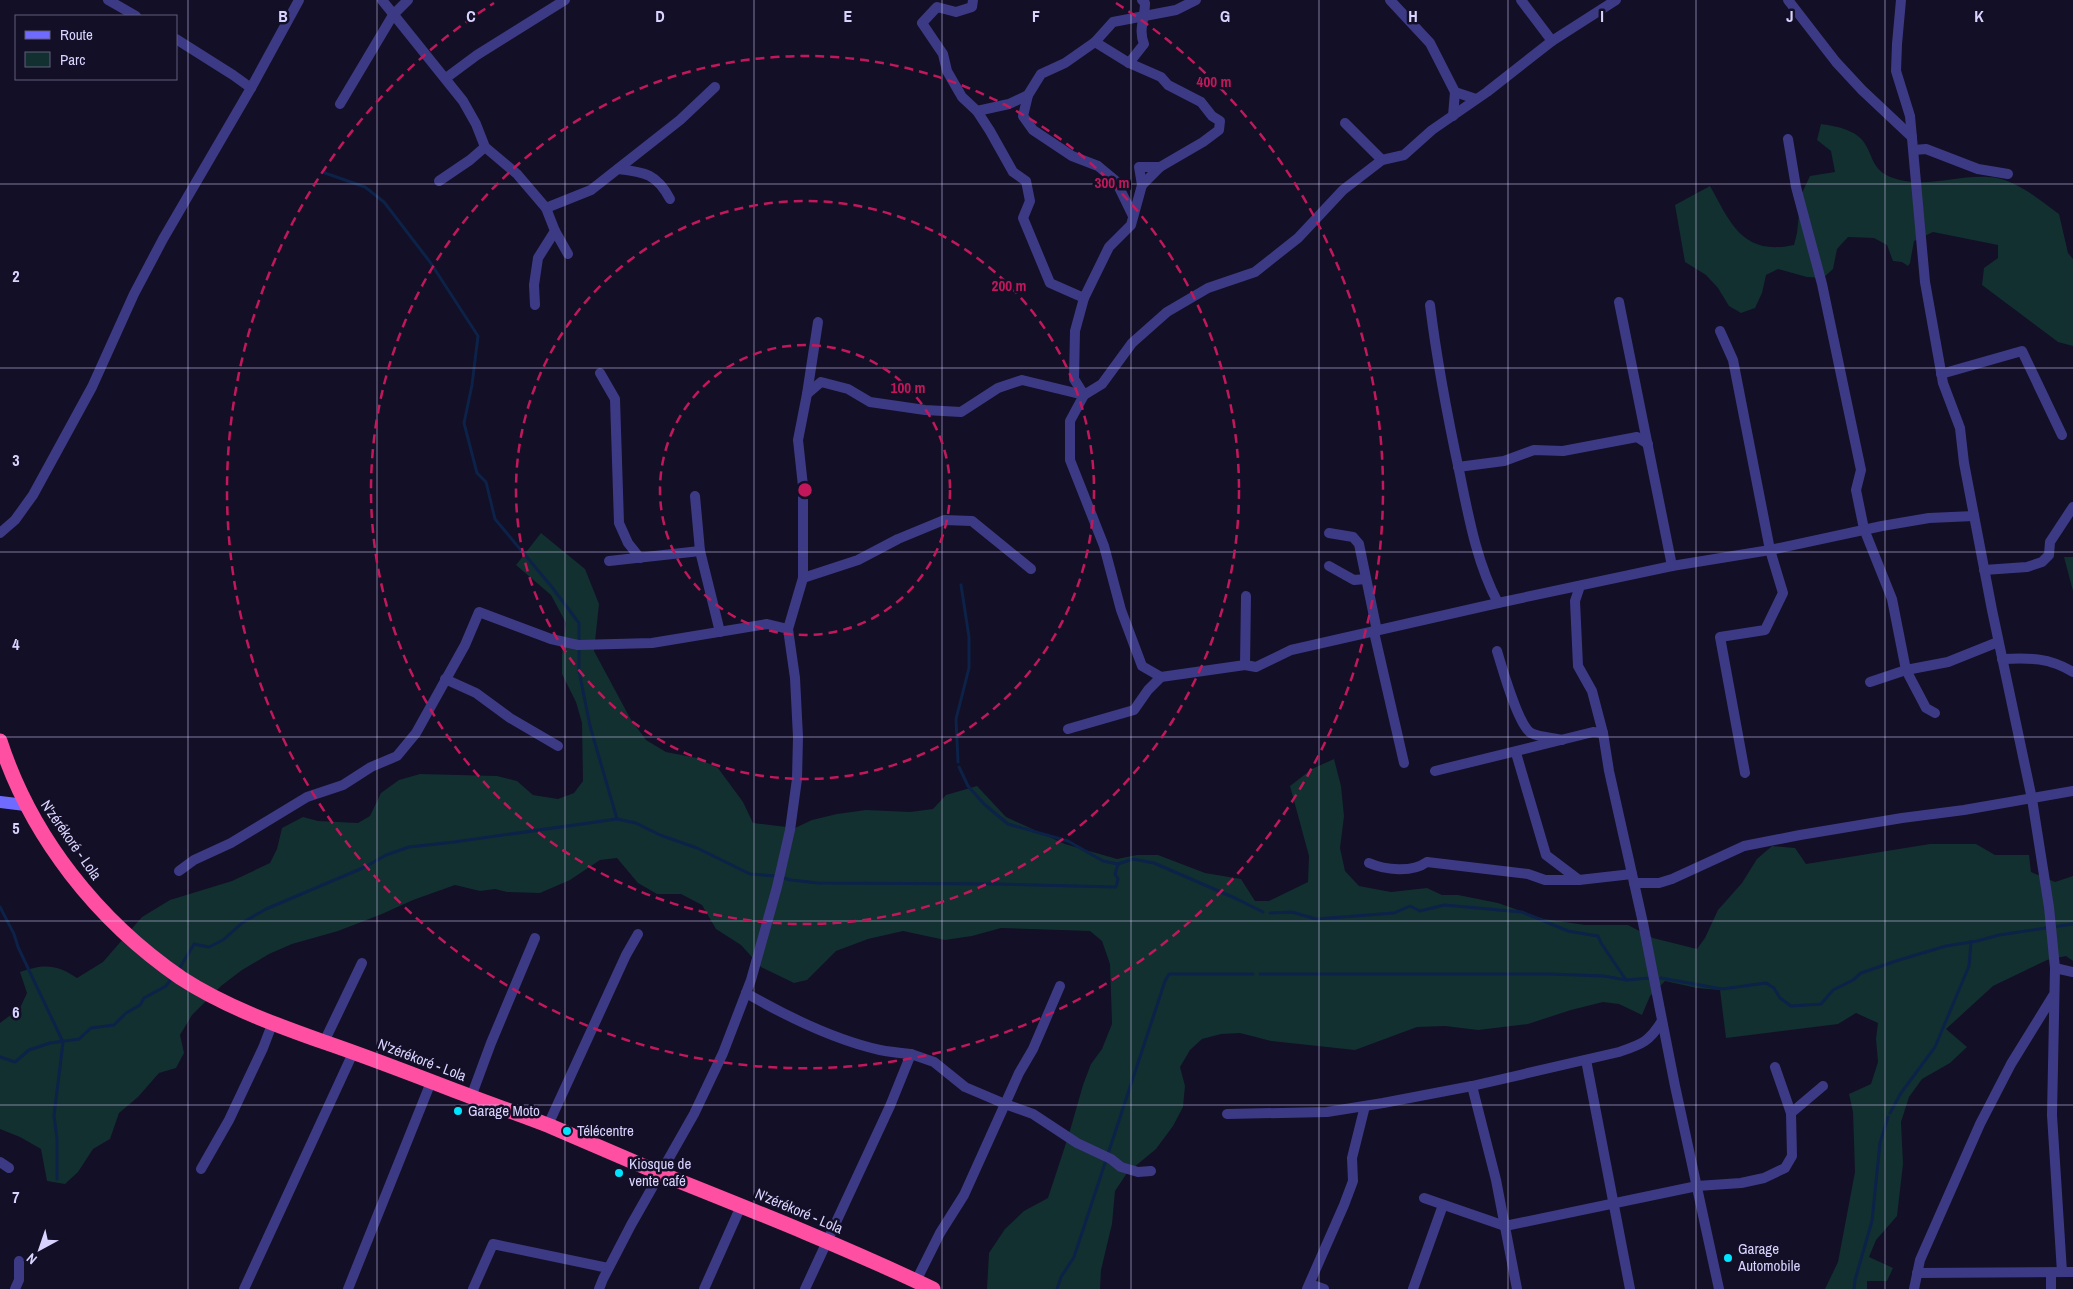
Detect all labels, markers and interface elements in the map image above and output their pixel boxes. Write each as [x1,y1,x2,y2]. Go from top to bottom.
text: B [278,5,288,27]
text: C [466,5,476,27]
text: D [655,5,665,27]
text: E [844,5,853,27]
text: F [1032,5,1040,27]
text: G [1220,5,1230,27]
text: H [1408,5,1418,27]
text: I [1600,5,1604,27]
text: J [1786,5,1794,27]
text: K [1974,5,1984,27]
legend [15,15,178,80]
text: Route [60,24,93,45]
text: Parc [60,49,85,70]
text: 400 m [1197,71,1231,92]
text: 300 m [1095,172,1129,193]
text: 2 [12,265,20,287]
text: 200 m [992,275,1026,296]
text: 100 m [891,377,925,398]
text: 3 [12,449,20,471]
centre of rings [796,481,814,499]
text: 4 [12,633,20,655]
street label: N'zérékoré - Lola [36,795,107,884]
text: 5 [12,817,20,839]
text: 6 [12,1001,20,1023]
street label: N'zérékoré - Lola [375,1033,470,1086]
place label: Garage Moto [468,1100,540,1121]
marker: Garage Moto [452,1105,464,1117]
place label: Télécentre [577,1120,634,1141]
marker: Télécentre [561,1125,573,1137]
place label: Kiosque de vente café [629,1153,691,1191]
marker: Kiosque de vente café [613,1167,625,1179]
street label: N'zérékoré - Lola [752,1183,846,1238]
text: 7 [12,1186,20,1208]
north arrow [15,1224,65,1274]
place label: Garage Automobile [1737,1238,1800,1276]
text: N [23,1249,41,1269]
marker: Garage Automobile [1722,1252,1734,1264]

